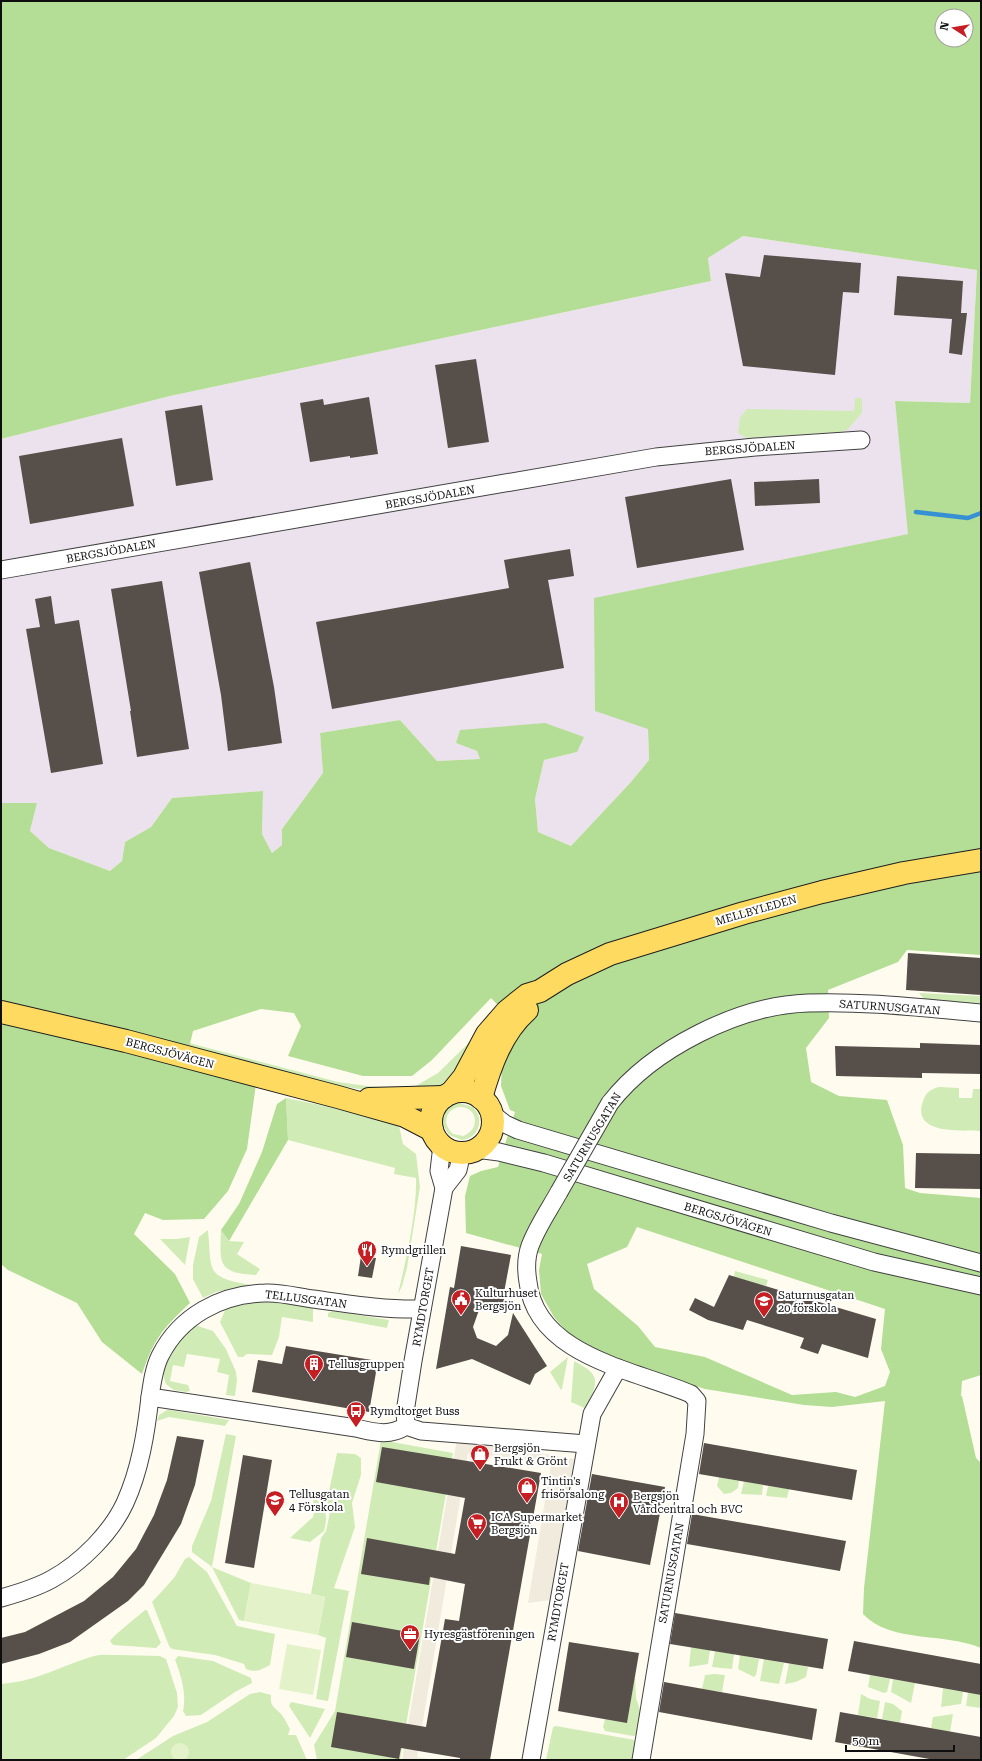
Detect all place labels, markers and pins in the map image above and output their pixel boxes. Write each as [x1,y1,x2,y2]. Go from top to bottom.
restaurant icon: Rymdgrillen [356,1239,378,1267]
place label: Rymdgrillen [381,1244,446,1257]
place label: Kulturhuset Bergsjön [475,1287,538,1313]
public building icon: Kulturhuset Bergsjön [450,1288,472,1316]
place label: Saturnusgatan 20 förskola [778,1289,854,1315]
school or university icon: Saturnusgatan 20 förskola [753,1290,775,1318]
building icon: Tellusgruppen [303,1353,325,1381]
place label: Tellusgruppen [328,1358,405,1371]
bus stop icon: Rymdtorget Buss [345,1400,367,1428]
place label: Rymdtorget Buss [370,1405,460,1418]
place label: Bergsjön Frukt & Grönt [494,1442,568,1468]
shop icon: Bergsjön Frukt & Grönt [469,1443,491,1471]
place label: Tintin's frisörsalong [541,1475,605,1501]
shop icon: Tintin's frisörsalong [516,1476,538,1504]
place label: Tellusgatan 4 Förskola [289,1488,350,1514]
school or university icon: Tellusgatan 4 Förskola [264,1489,286,1517]
place label: Bergsjön Vårdcentral och BVC [633,1490,743,1516]
hospital icon: Bergsjön Vårdcentral och BVC [608,1491,630,1519]
place label: ICA Supermarket Bergsjön [491,1511,582,1537]
supermarket icon: ICA Supermarket Bergsjön [466,1512,488,1540]
office icon: Hyresgästföreningen [399,1623,421,1651]
place label: Hyresgästföreningen [424,1628,535,1641]

